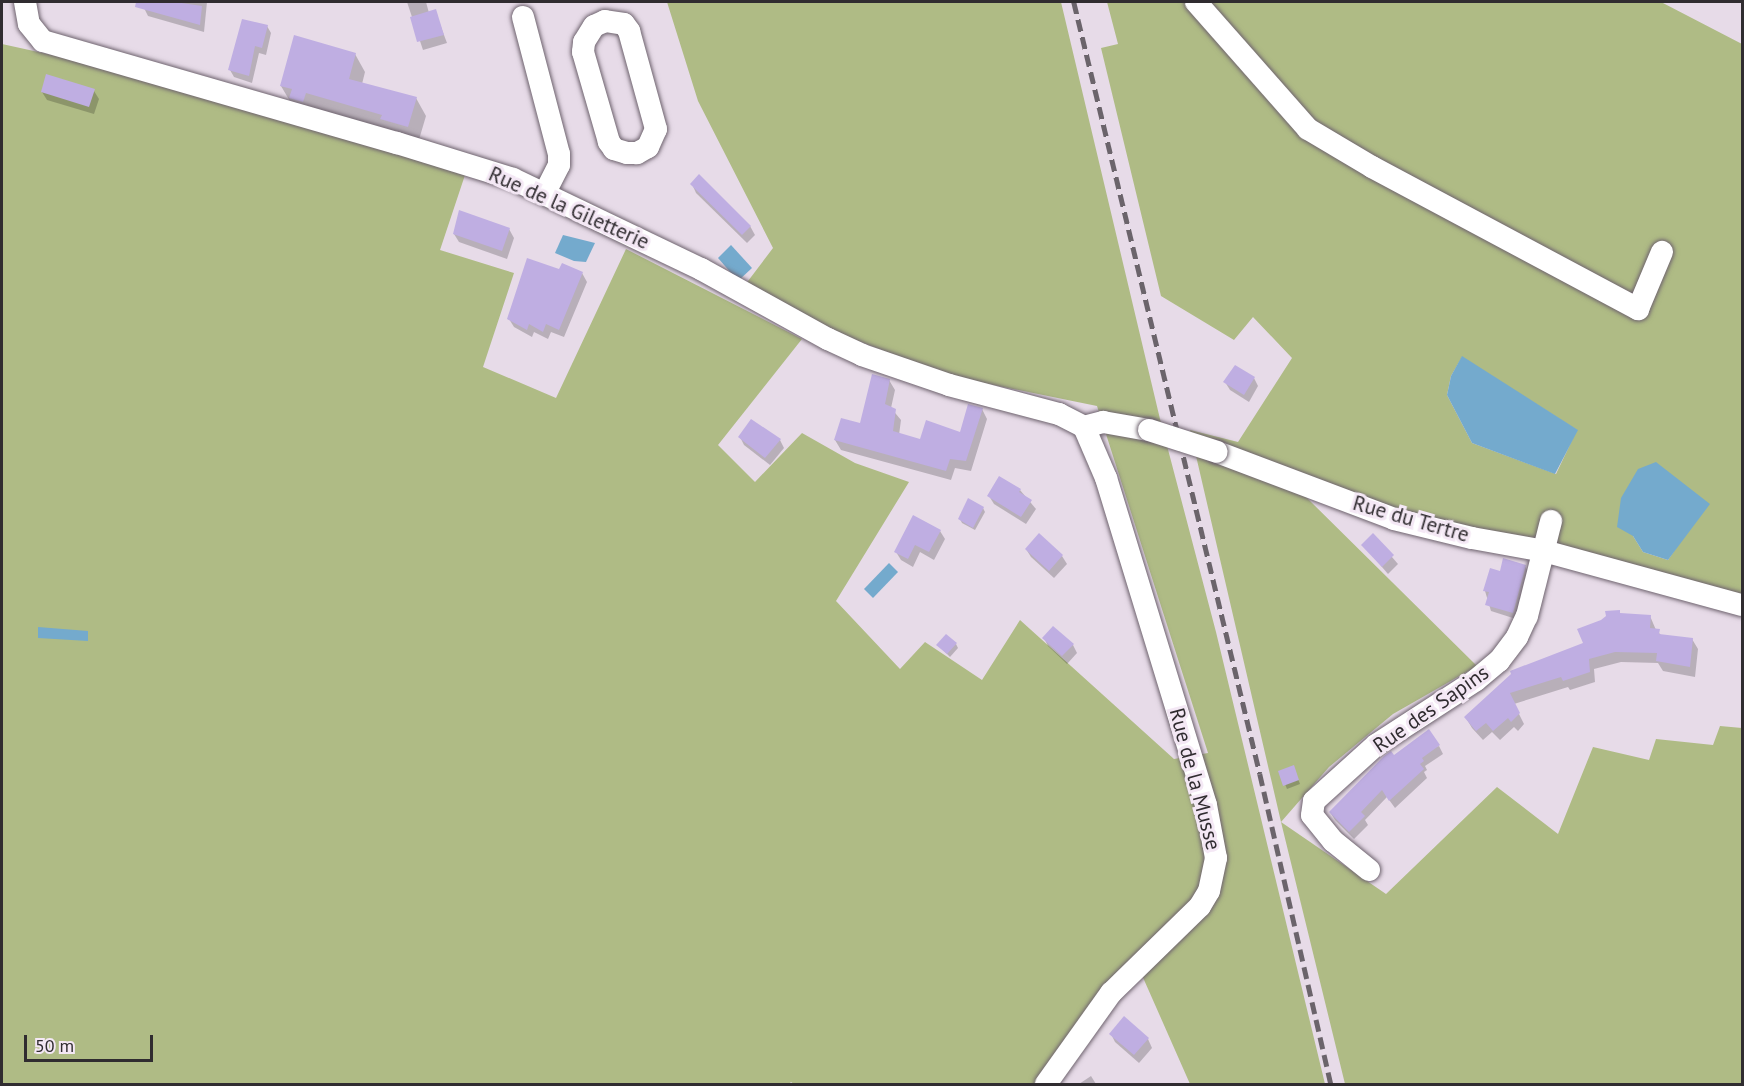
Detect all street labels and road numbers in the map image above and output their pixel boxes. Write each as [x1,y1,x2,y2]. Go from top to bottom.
street label: Rue de la Giletterie [485,161,653,255]
street label: Rue du Tertre [1350,490,1472,548]
street label: Rue des Sapins [1368,660,1494,758]
street label: Rue de la Musse [1164,705,1226,853]

